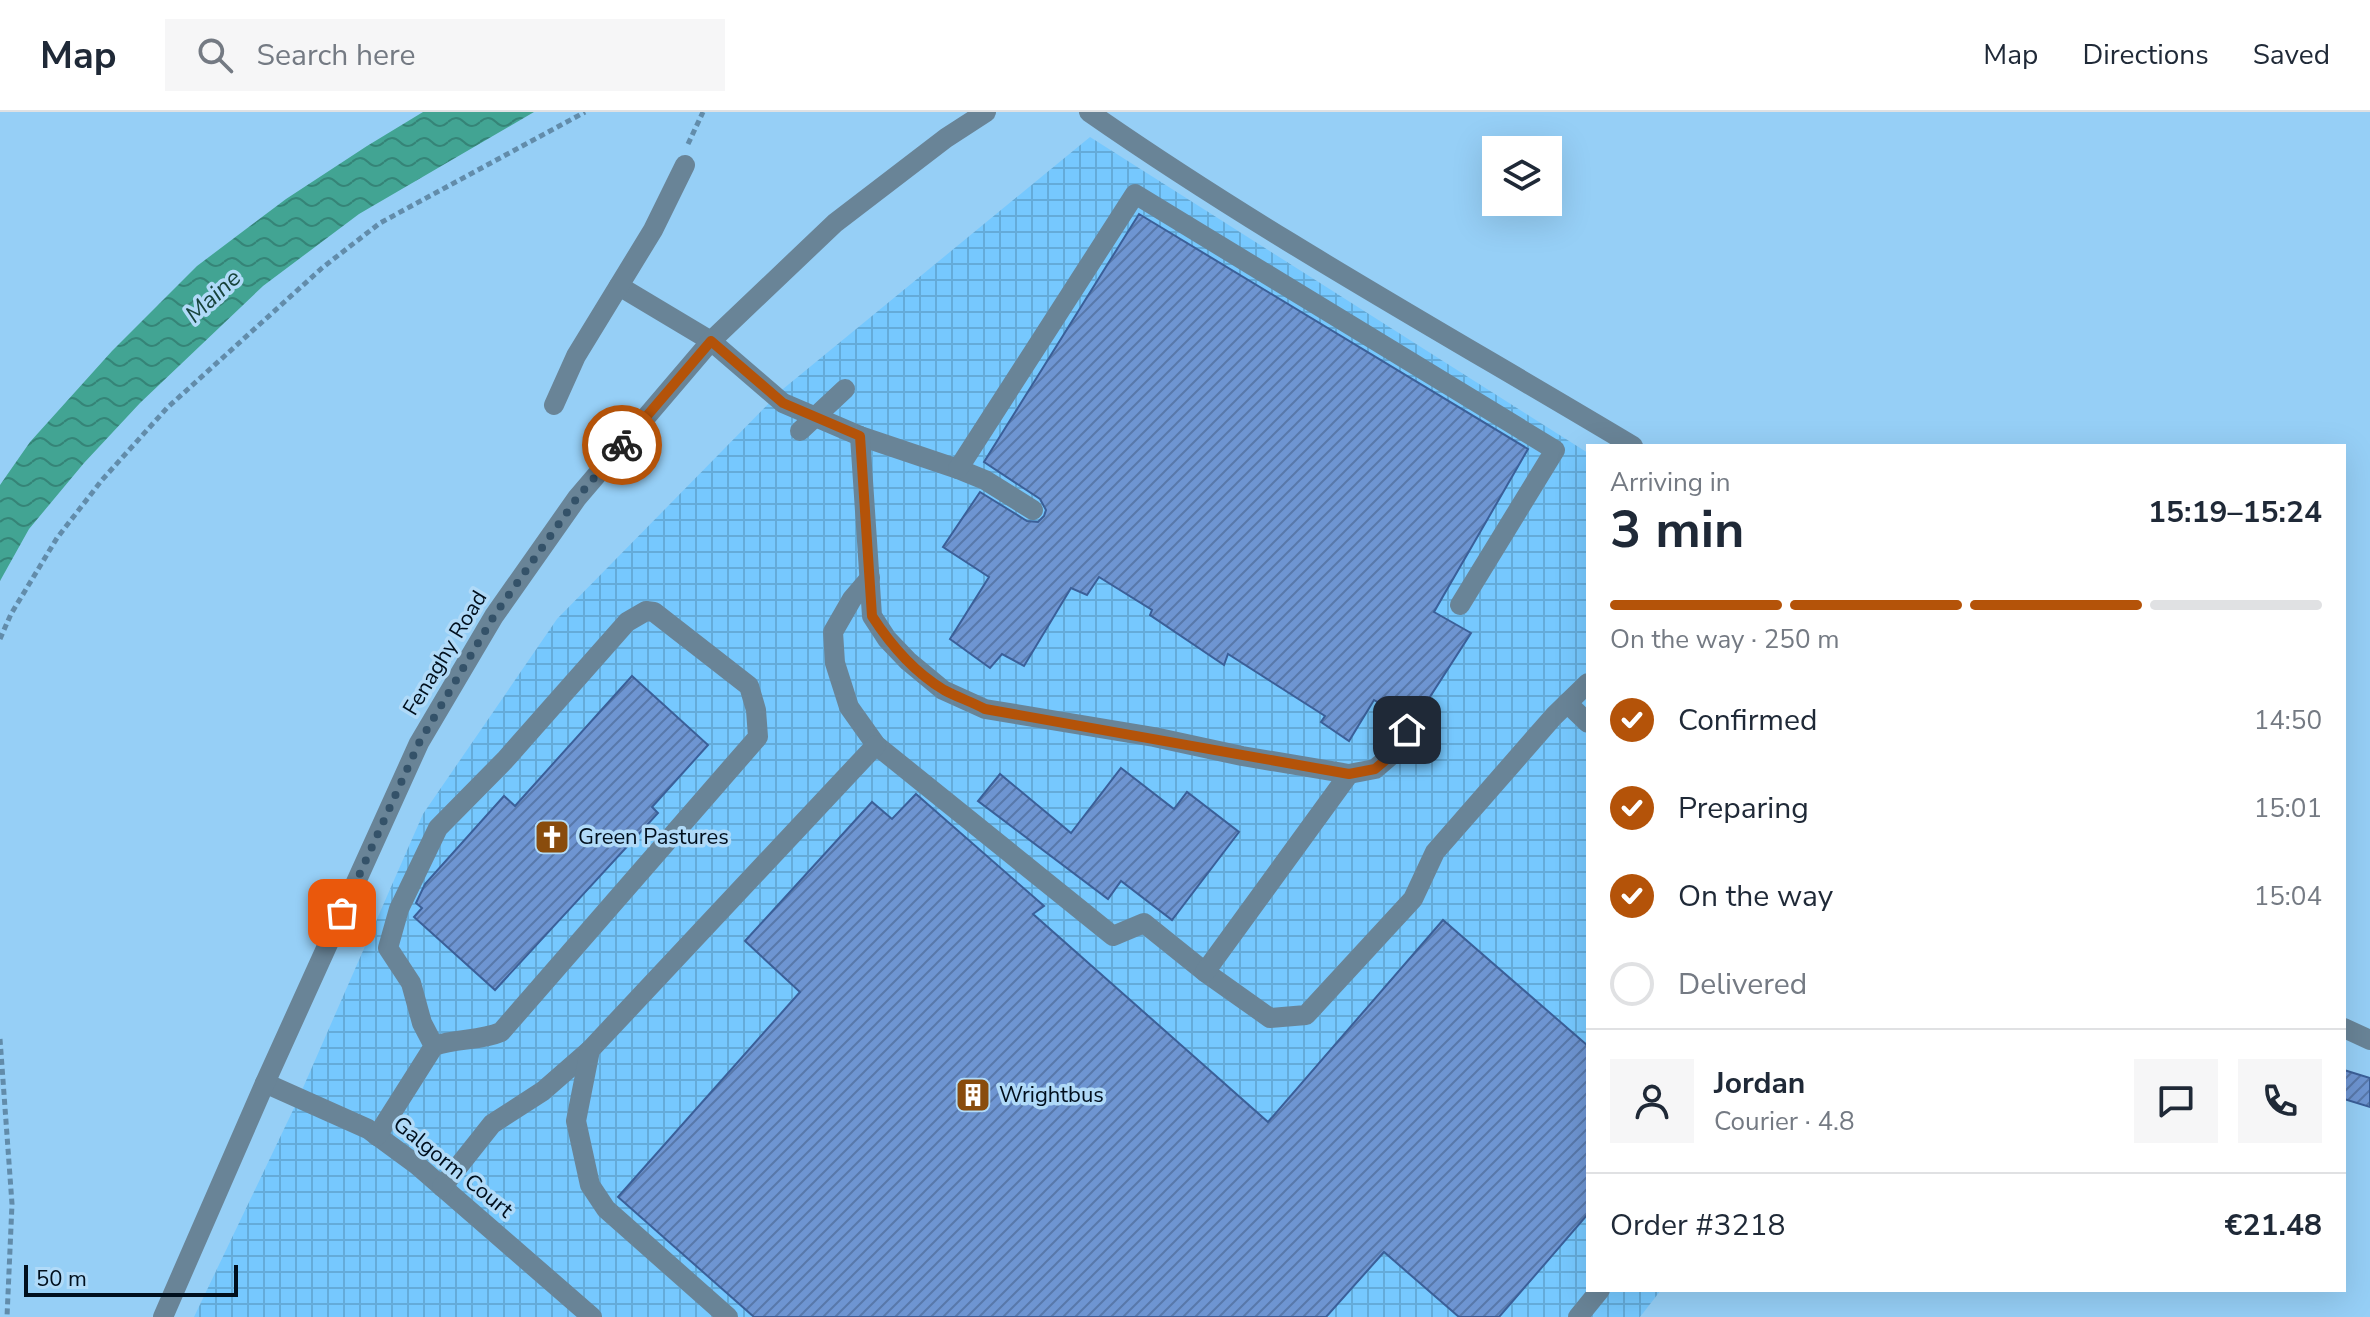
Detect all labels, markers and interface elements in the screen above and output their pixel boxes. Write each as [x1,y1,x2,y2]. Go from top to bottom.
search box [165,19,725,91]
text: Map [40,30,117,81]
icon: search [193,33,237,77]
text: Search here [257,35,416,76]
text: Map [1983,36,2038,74]
text: Directions [2082,36,2209,74]
text: Saved [2253,36,2330,74]
map controls [1482,136,1562,216]
button: layers [1482,136,1562,216]
water label: Maine [178,262,248,330]
courier [582,405,662,485]
icon: bike [600,423,644,467]
text: Arriving in [1610,465,1731,500]
text: 15:19–15:24 [2148,492,2322,533]
text: 3 min [1610,494,1745,565]
street label: Fenaghy Road [396,585,494,721]
text: On the way · 250 m [1610,622,1839,657]
pin [1373,696,1441,764]
icon: check [1610,698,1654,742]
text: Confirmed [1678,700,1818,741]
text: 14:50 [2254,703,2322,738]
icon: home [1385,708,1429,752]
icon: check [1610,786,1654,830]
text: Preparing [1678,788,1809,829]
text: 15:01 [2254,791,2322,826]
church icon: Green Pastures [533,818,571,856]
place label: Green Pastures [578,822,729,852]
icon: check [1610,874,1654,918]
text: On the way [1678,876,1833,917]
pin [308,879,376,947]
text: 15:04 [2254,879,2322,914]
icon: bag [320,891,364,935]
text: Delivered [1678,964,1807,1005]
button: person [1610,1059,1694,1143]
button: chat [2134,1059,2218,1143]
button: phone [2238,1059,2322,1143]
text: Jordan [1714,1063,1805,1104]
building icon: Wrightbus [954,1076,992,1114]
place label: Wrightbus [999,1080,1104,1110]
text: Courier · 4.8 [1714,1104,1855,1139]
street label: Galgorm Court [387,1109,520,1225]
text: Order #3218 [1610,1205,1785,1246]
text: €21.48 [2225,1205,2322,1246]
scale bar [24,1261,238,1297]
text: 50 m [36,1264,87,1294]

